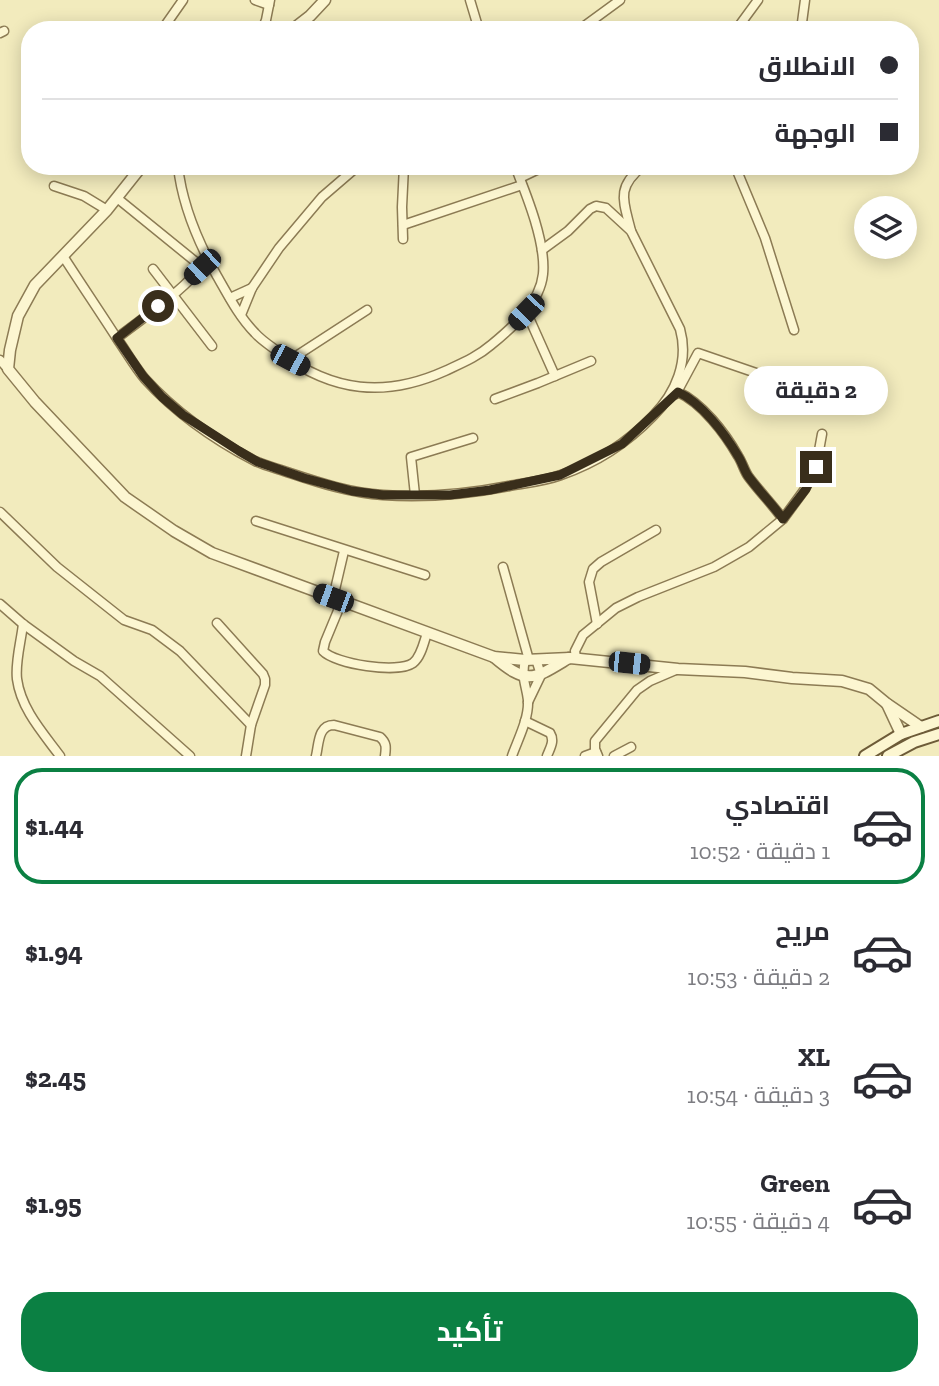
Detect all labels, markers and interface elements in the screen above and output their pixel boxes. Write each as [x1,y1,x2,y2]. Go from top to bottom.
text: الانطلاق [758,50,856,82]
text: الوجهة [775,117,856,149]
map controls [854,196,917,259]
button: layers [854,196,917,259]
car [180,245,225,289]
route start [142,290,174,322]
car [504,290,549,334]
car [267,341,314,379]
callout: 2 دقيقة [744,365,888,414]
text: 2 دقيقة [775,376,857,404]
route end [800,451,832,483]
car [310,581,357,615]
car [608,650,651,676]
text: اقتصادي [725,789,830,821]
icon: car [851,795,914,858]
text: $1.44 [25,810,84,842]
text: 1 دقيقة · 10:52 [690,837,830,865]
text: مريح [775,915,830,947]
icon: car [851,921,914,984]
text: $1.94 [25,936,83,968]
text: 2 دقيقة · 10:53 [687,963,830,991]
text: XL [798,1041,830,1073]
icon: car [851,1047,914,1110]
text: $2.45 [25,1062,86,1094]
text: 3 دقيقة · 10:54 [687,1081,830,1109]
text: Green [760,1167,830,1199]
icon: car [851,1173,914,1236]
text: $1.95 [25,1188,82,1220]
text: 4 دقيقة · 10:55 [686,1207,830,1235]
button: تأكيد [21,1292,918,1372]

